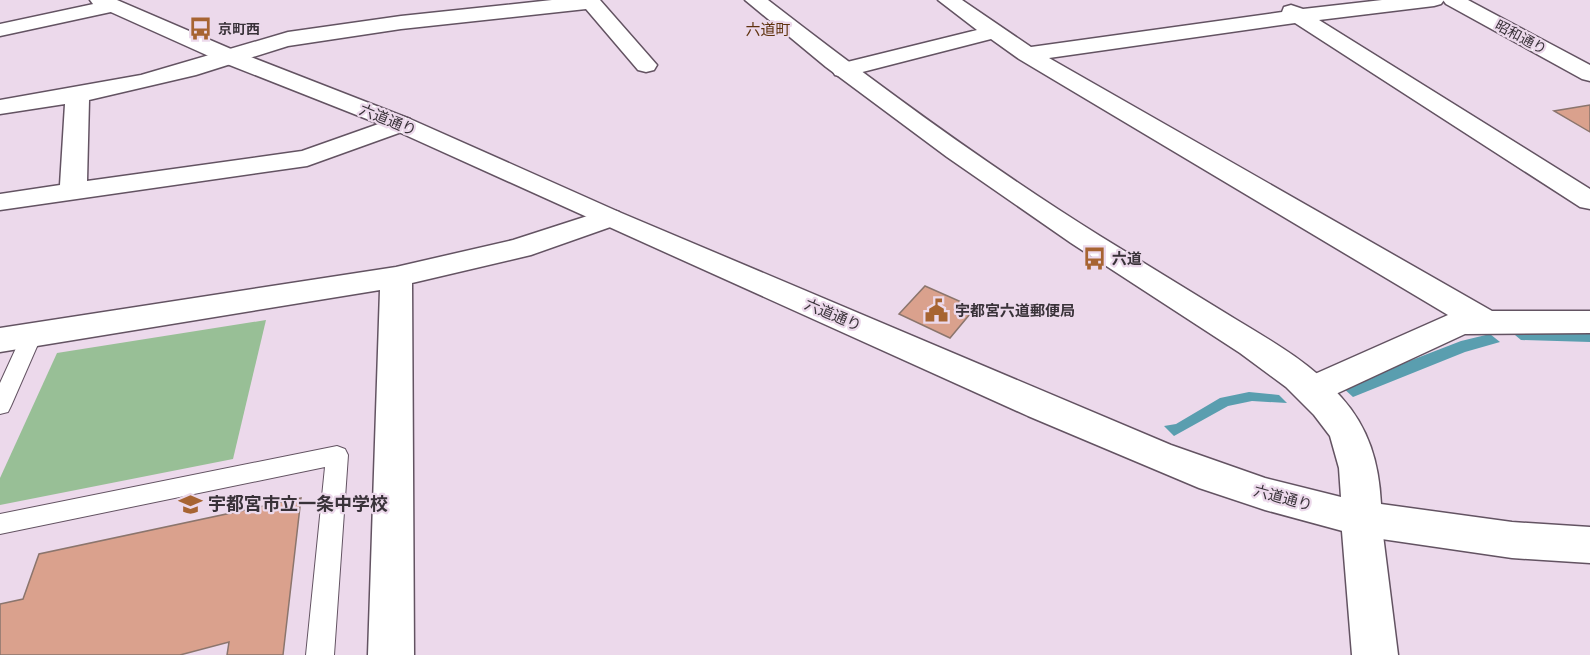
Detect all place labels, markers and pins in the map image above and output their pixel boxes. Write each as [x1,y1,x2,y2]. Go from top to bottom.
bus stop icon: 京町西 [187,16,213,42]
place label: 京町西 [218,19,260,38]
bus stop icon: 六道 [1081,246,1107,272]
place label: 六道 [1112,248,1142,269]
public building icon: 宇都宮六道郵便局 [924,298,950,324]
place label: 宇都宮六道郵便局 [955,300,1075,321]
school or university icon: 宇都宮市立一条中学校 [177,491,203,517]
place label: 宇都宮市立一条中学校 [208,491,388,515]

